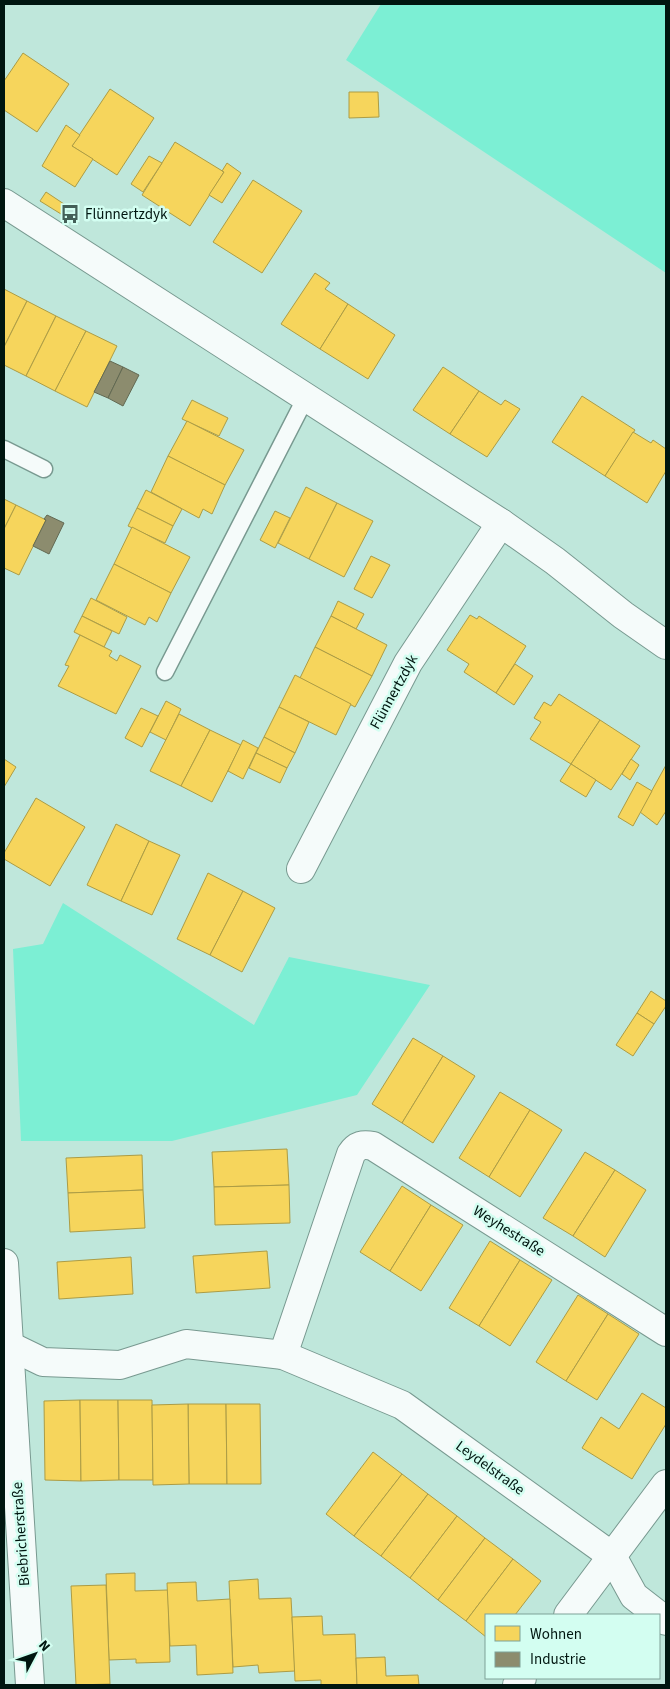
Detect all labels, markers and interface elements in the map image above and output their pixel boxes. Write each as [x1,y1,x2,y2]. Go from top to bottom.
bus stop icon: Flünnertzdyk [59,203,81,225]
place label: Flünnertzdyk [85,204,168,225]
street label: Flünnertzdyk [365,650,423,733]
street label: Weyhestraße [469,1201,549,1261]
street label: Leydelstraße [451,1436,529,1500]
street label: Biebricherstraße [7,1481,35,1587]
legend [485,1614,660,1679]
text: Wohnen [530,1624,582,1645]
north arrow [10,1629,60,1679]
text: N [33,1636,55,1656]
text: Industrie [530,1649,586,1670]

